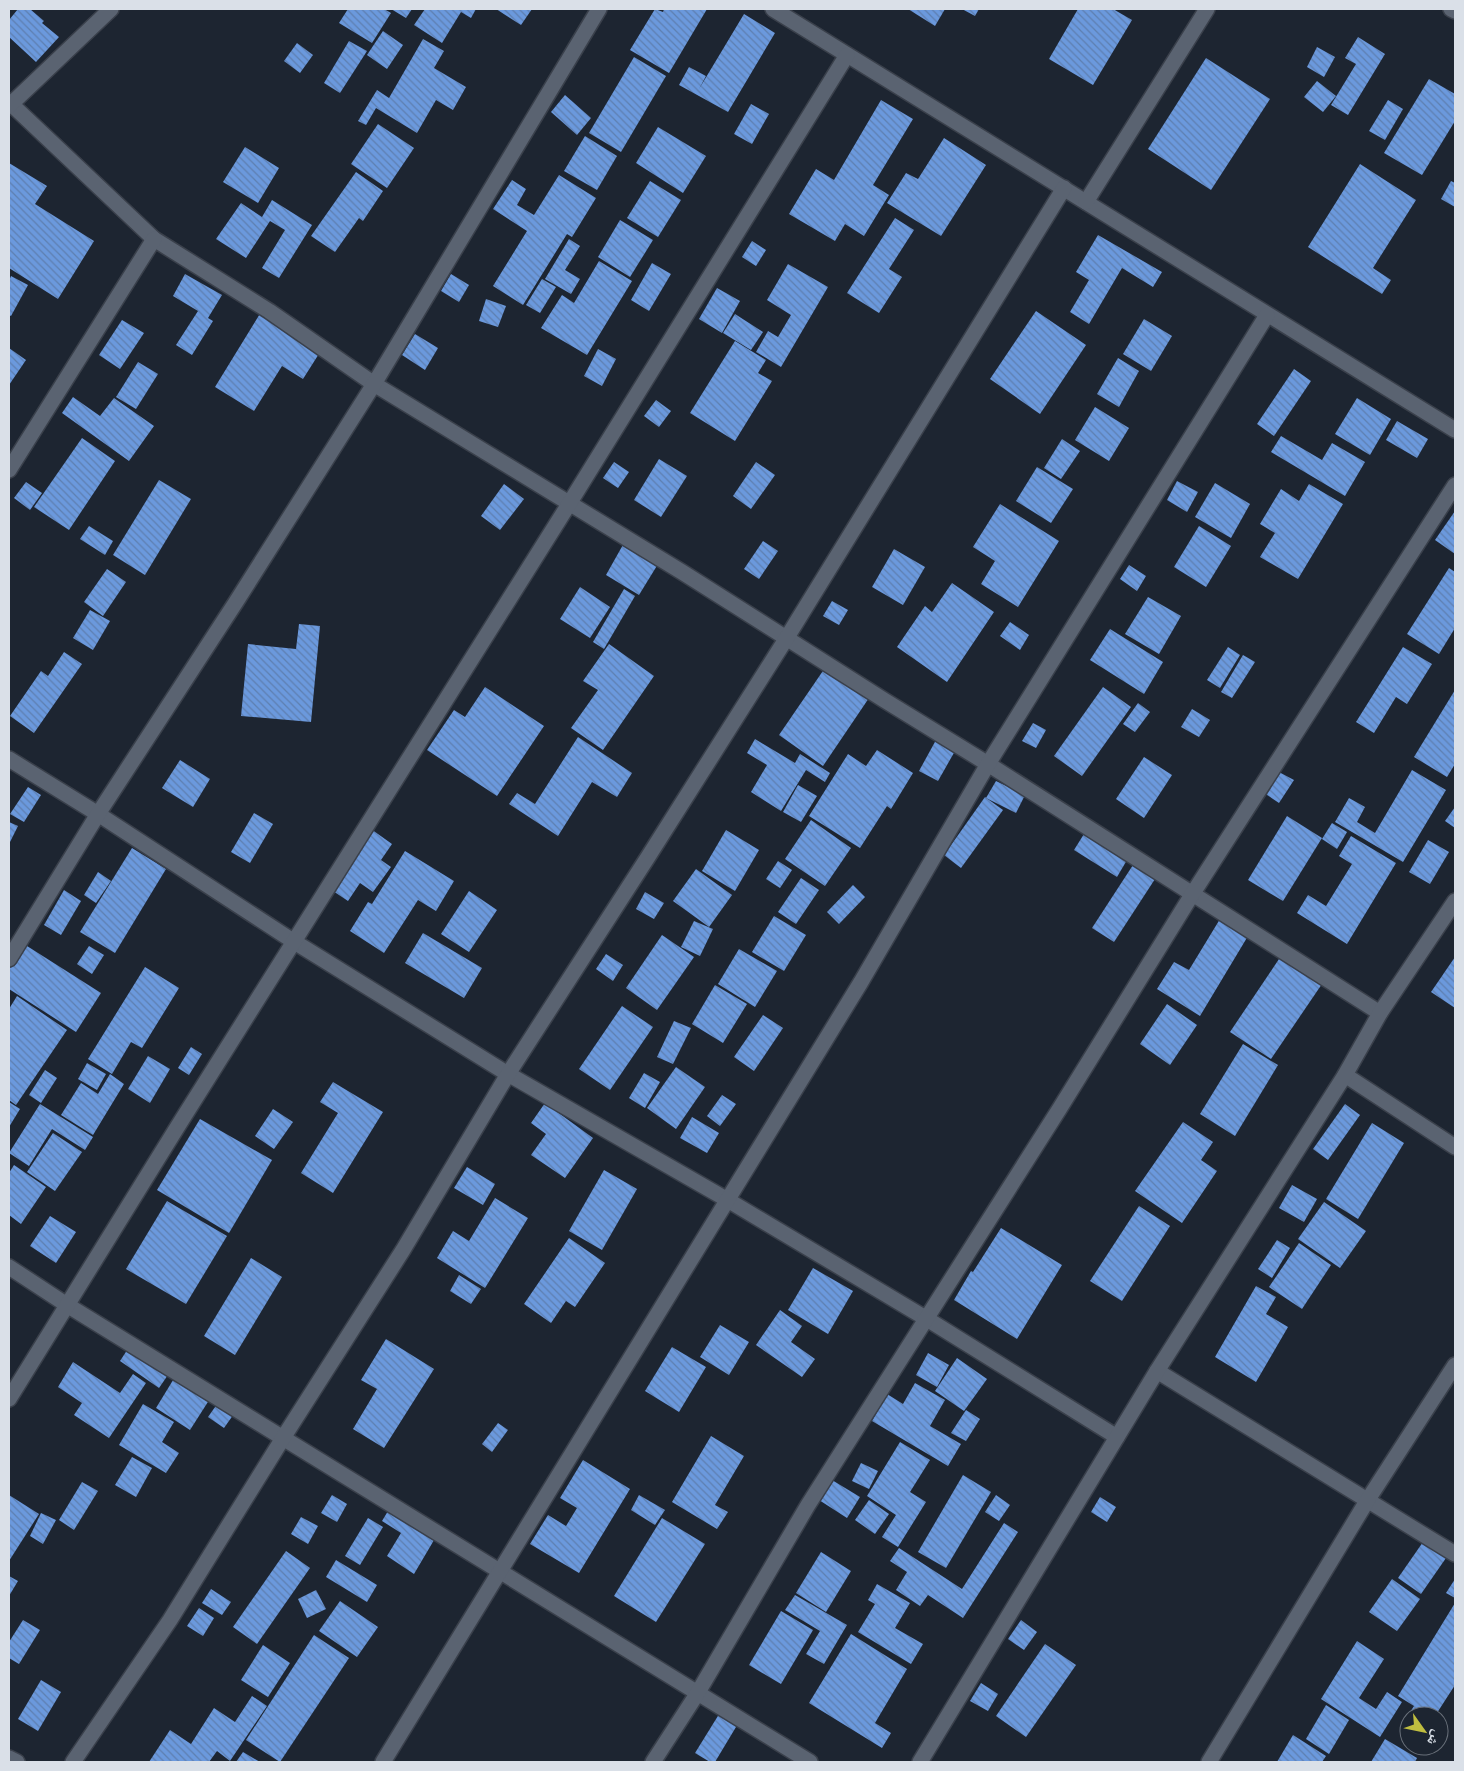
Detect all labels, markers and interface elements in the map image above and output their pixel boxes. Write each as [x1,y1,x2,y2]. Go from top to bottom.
north arrow [1399,1706,1449,1756]
text: ش [1423,1727,1447,1750]

